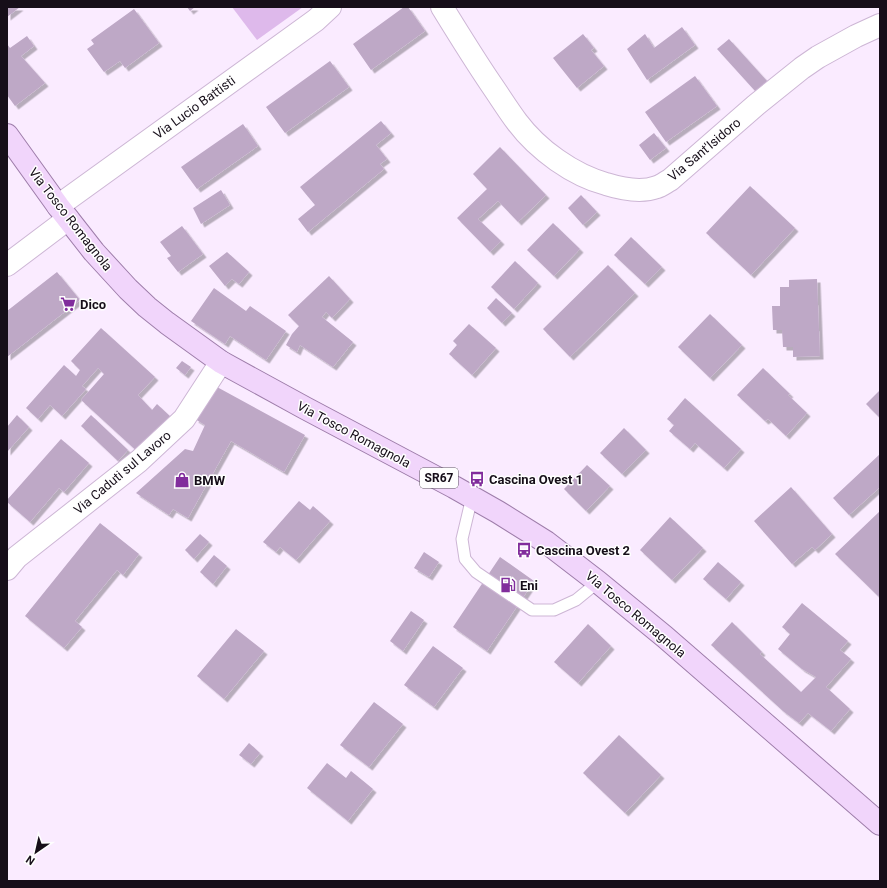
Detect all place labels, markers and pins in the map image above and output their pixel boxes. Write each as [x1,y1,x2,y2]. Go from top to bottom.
supermarket icon: Dico [59,295,77,313]
place label: Dico [80,297,106,312]
bus stop icon: Cascina Ovest 1 [468,470,486,488]
shop icon: BMW [173,471,191,489]
place label: Cascina Ovest 1 [489,472,583,487]
place label: BMW [194,473,226,488]
bus stop icon: Cascina Ovest 2 [515,541,533,559]
place label: Cascina Ovest 2 [536,543,630,558]
fuel station icon: Eni [499,576,517,594]
place label: Eni [520,578,538,593]

